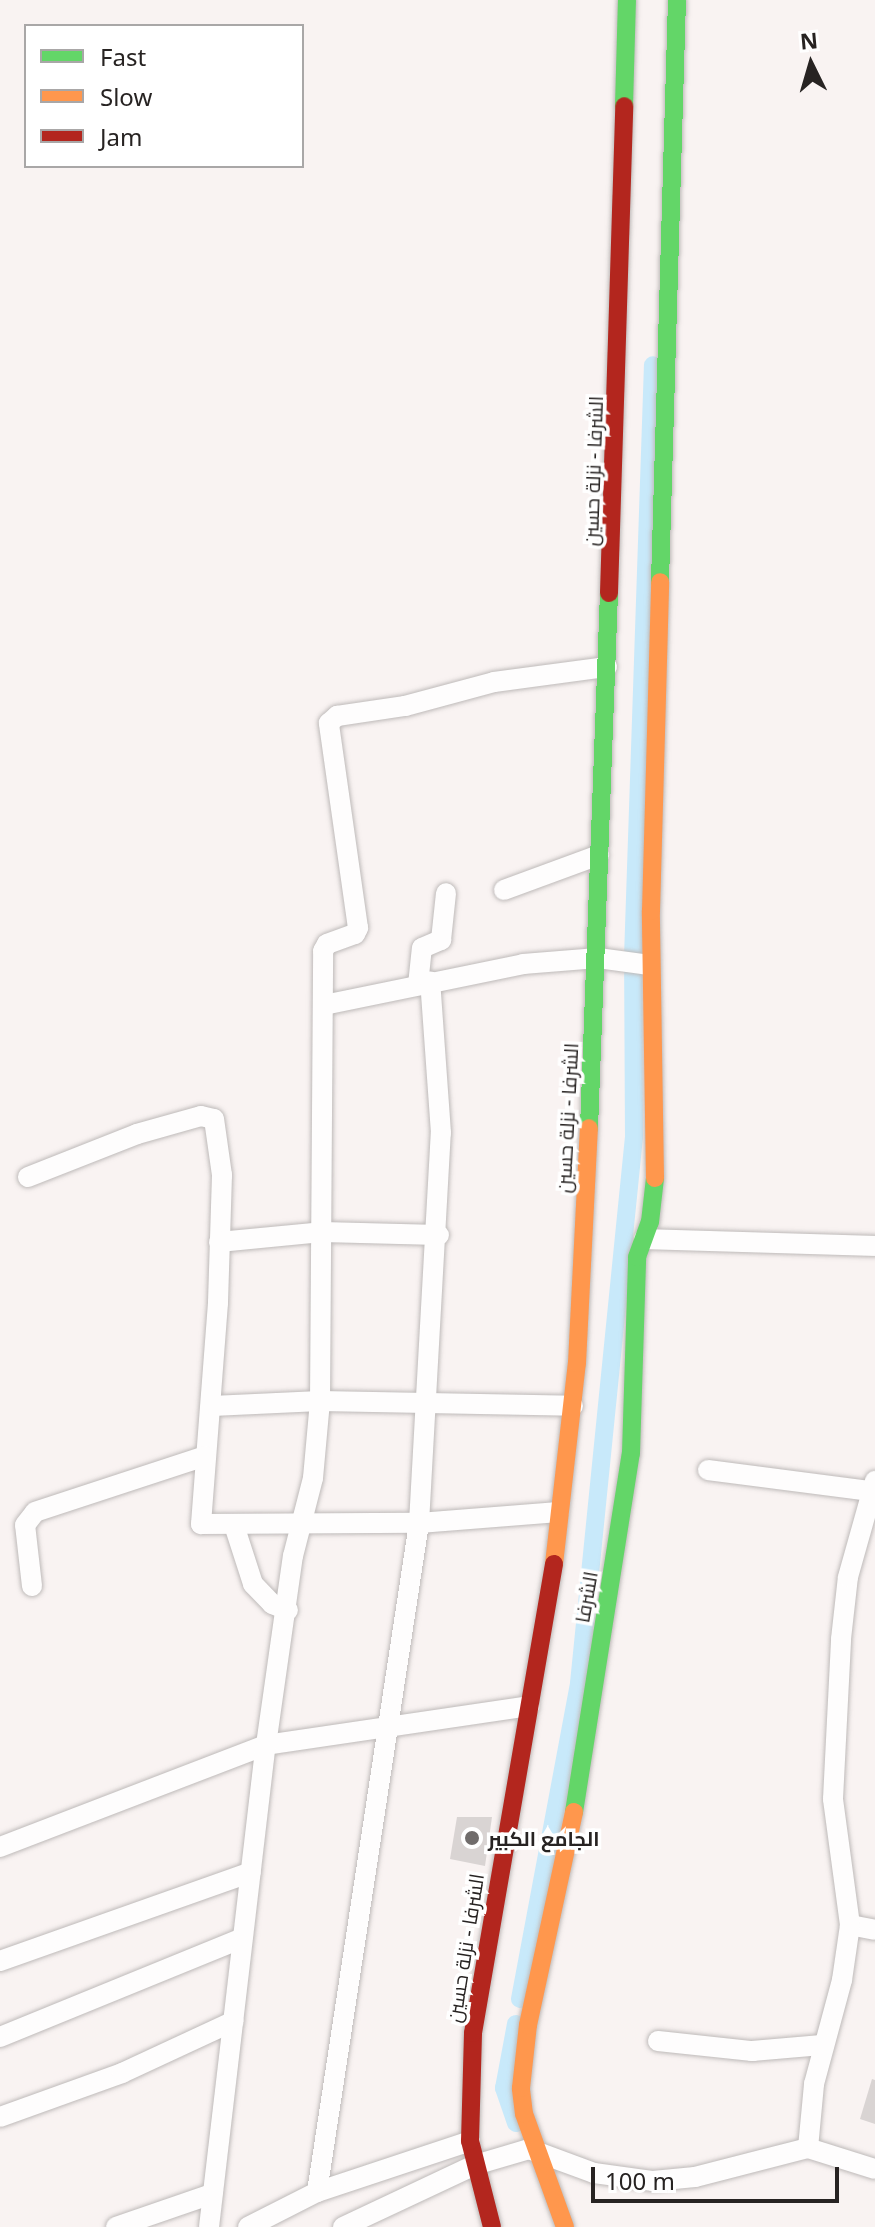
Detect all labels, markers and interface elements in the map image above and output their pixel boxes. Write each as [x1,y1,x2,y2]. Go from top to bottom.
legend [24,24,304,168]
north arrow [771,24,851,104]
text: N [799,24,819,56]
text: Fast [100,40,146,73]
text: Slow [100,80,152,113]
text: Jam [100,120,142,153]
street label: الشرفا - نزلة حسين [578,395,608,547]
street label: الشرفا - نزلة حسين [551,1042,583,1194]
street label: الشرفا [570,1569,602,1625]
place label: الجامع الكبير [488,1826,599,1850]
marker: الجامع الكبير [463,1829,481,1847]
street label: الشرفا - نزلة حسين [441,1872,489,2024]
scale bar [595,2151,843,2201]
text: 100 m [605,2164,675,2197]

